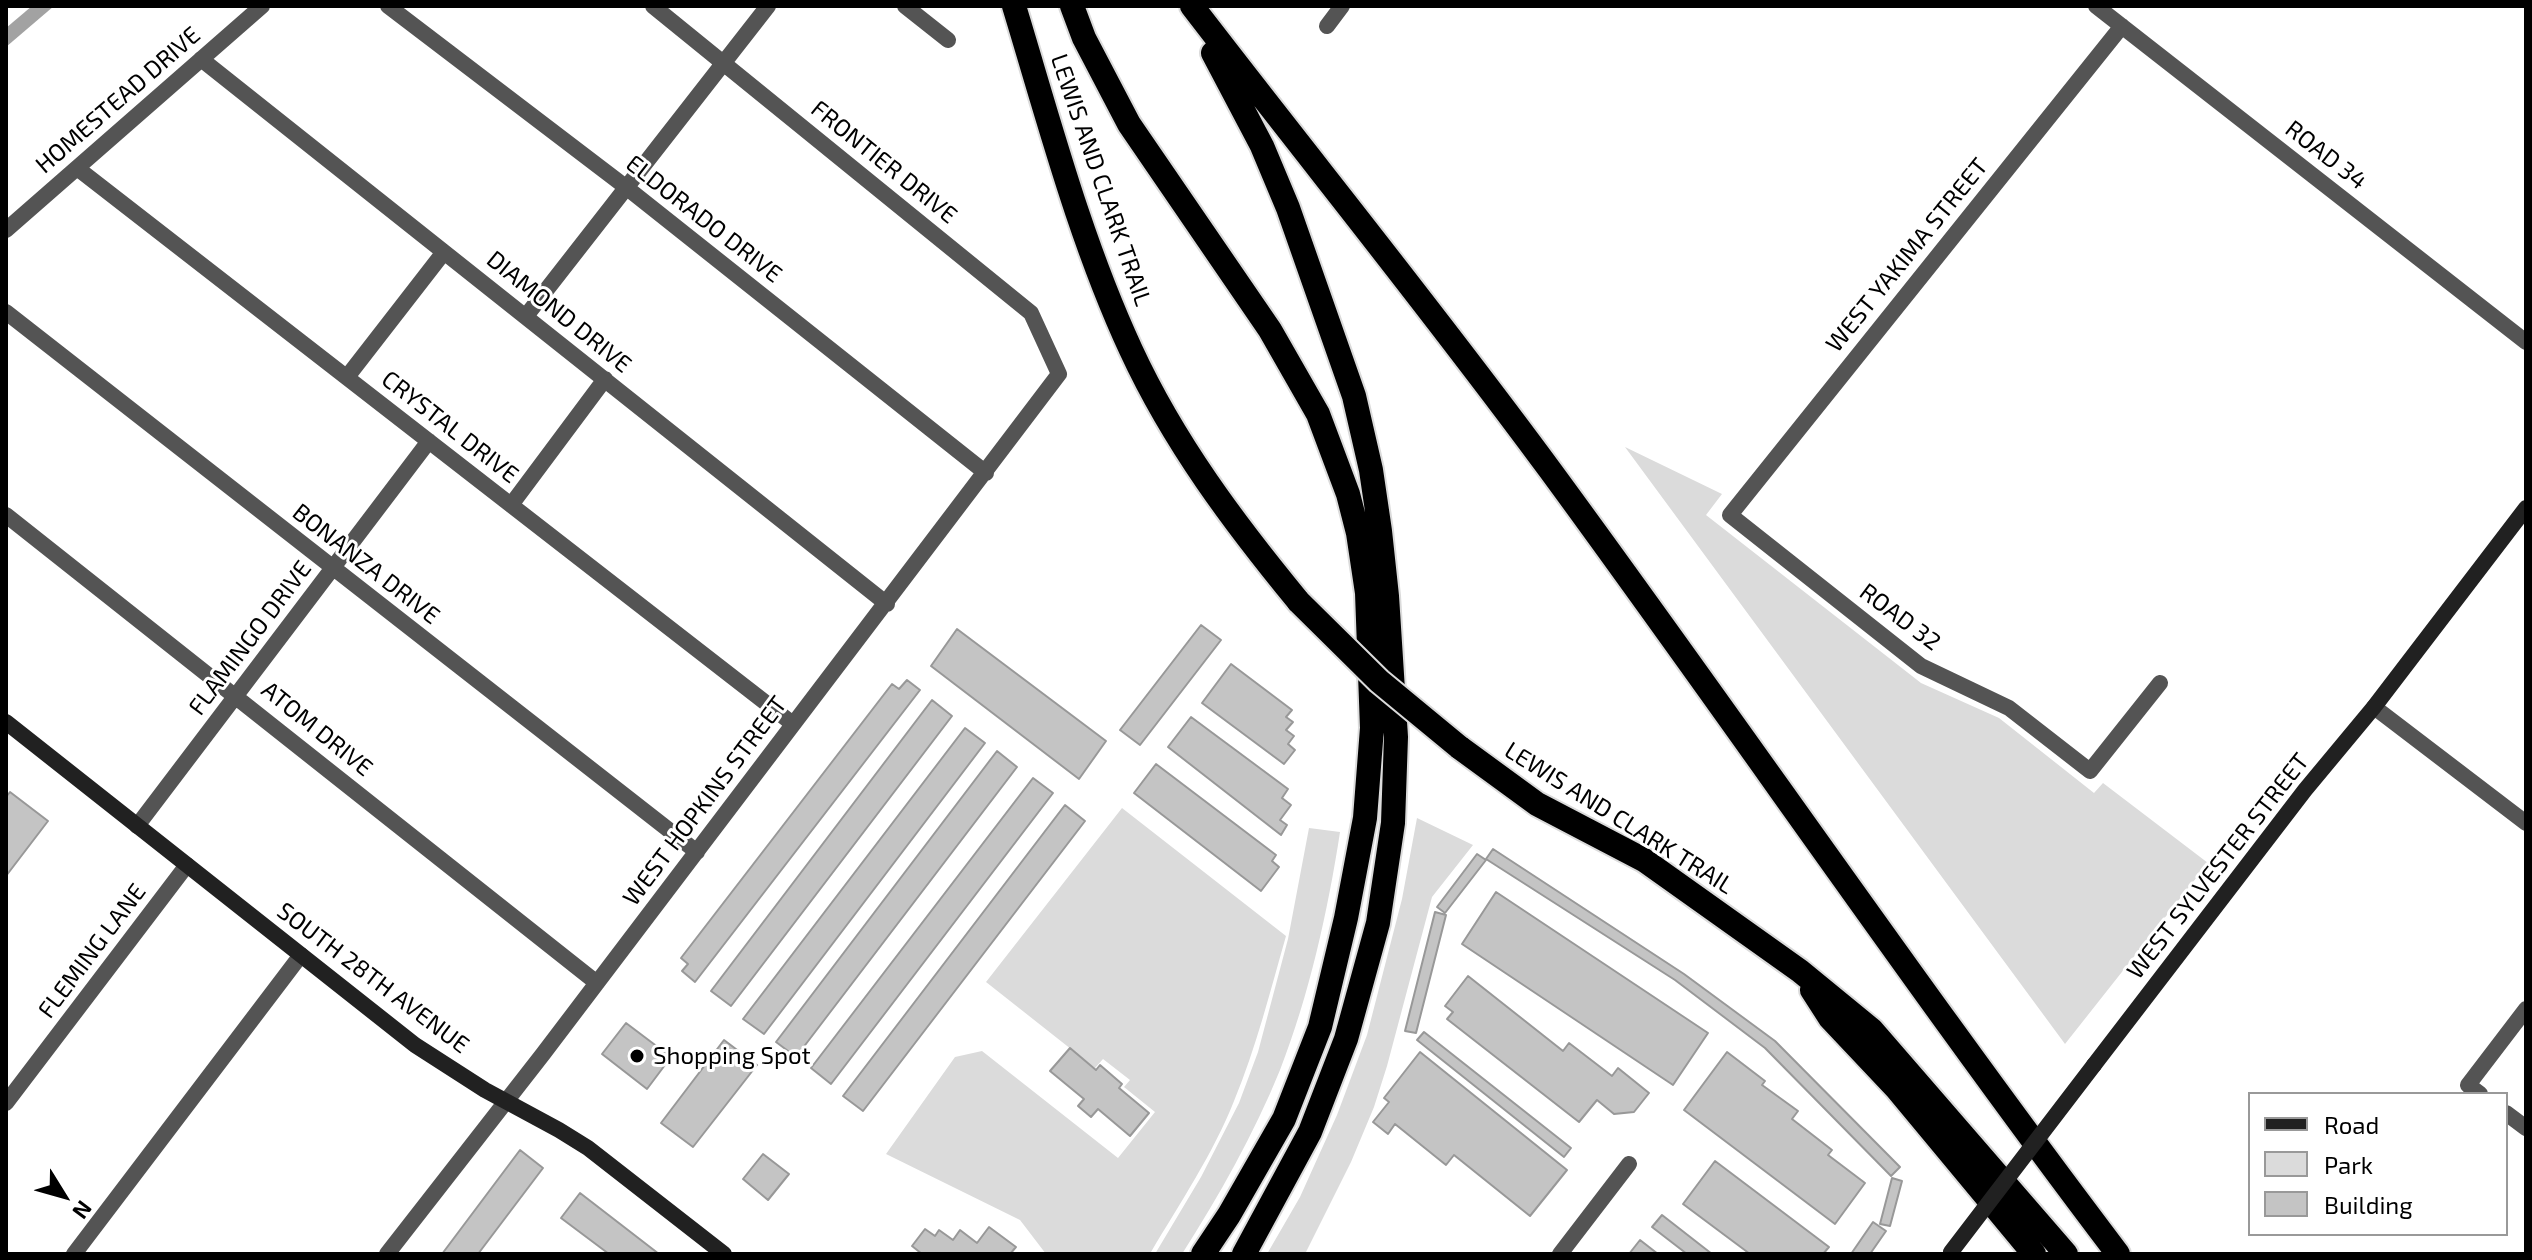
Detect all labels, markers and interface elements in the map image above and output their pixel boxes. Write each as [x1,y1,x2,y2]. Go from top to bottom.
street label: HOMESTEAD DRIVE [30,21,206,179]
street label: LEWIS AND CLARK TRAIL [1044,50,1158,310]
street label: FRONTIER DRIVE [805,94,963,230]
street label: ROAD 34 [2280,114,2372,196]
street label: ELDORADO DRIVE [620,149,788,289]
street label: WEST YAKIMA STREET [1820,152,1994,358]
street label: DIAMOND DRIVE [481,245,637,379]
street label: CRYSTAL DRIVE [376,365,524,489]
street label: BONANZA DRIVE [287,498,445,630]
street label: FLAMINGO DRIVE [183,555,317,721]
street label: ROAD 32 [1854,577,1946,657]
street label: ATOM DRIVE [256,675,378,783]
street label: WEST HOPKINS STREET [617,691,793,911]
street label: LEWIS AND CLARK TRAIL [1499,736,1739,900]
street label: WEST SYLVESTER STREET [2121,747,2315,985]
street label: FLEMING LANE [32,878,152,1024]
street label: SOUTH 28TH AVENUE [271,896,475,1060]
place label: Shopping Spot [653,1042,811,1070]
marker: Shopping Spot [628,1047,646,1065]
legend [2248,1092,2508,1236]
text: Road [2324,1110,2379,1139]
text: Park [2324,1150,2373,1179]
north arrow [24,1156,104,1236]
text: Building [2324,1190,2413,1219]
text: N [68,1196,98,1225]

